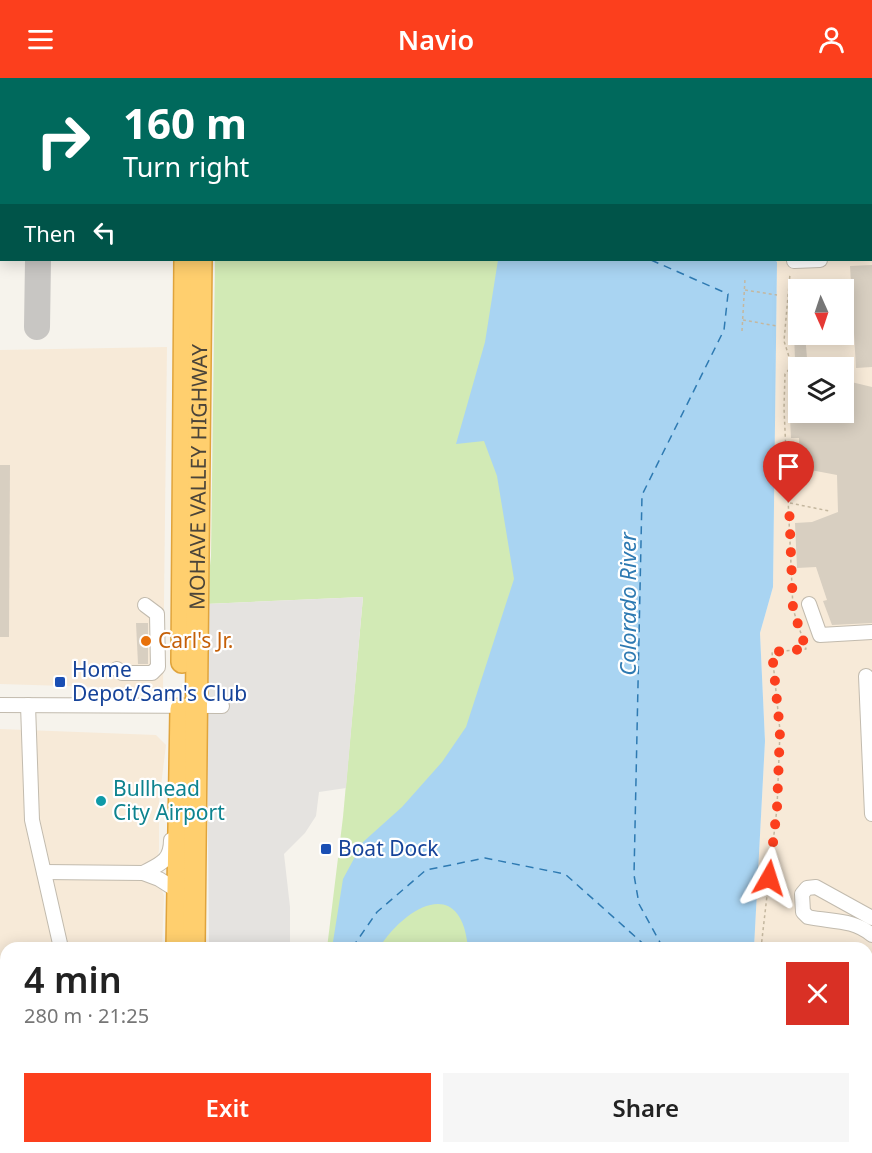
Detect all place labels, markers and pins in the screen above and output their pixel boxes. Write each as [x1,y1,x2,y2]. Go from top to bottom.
pin [763,441,814,503]
place label: Carl's Jr. [158,626,233,654]
marker: Carl's Jr. [139,634,153,648]
place label: Home Depot/Sam's Club [72,655,247,707]
marker: Home Depot/Sam's Club [53,675,67,689]
place label: Bullhead City Airport [113,774,225,826]
marker: Bullhead City Airport [94,794,108,808]
place label: Boat Dock [338,834,439,862]
marker: Boat Dock [319,842,333,856]

